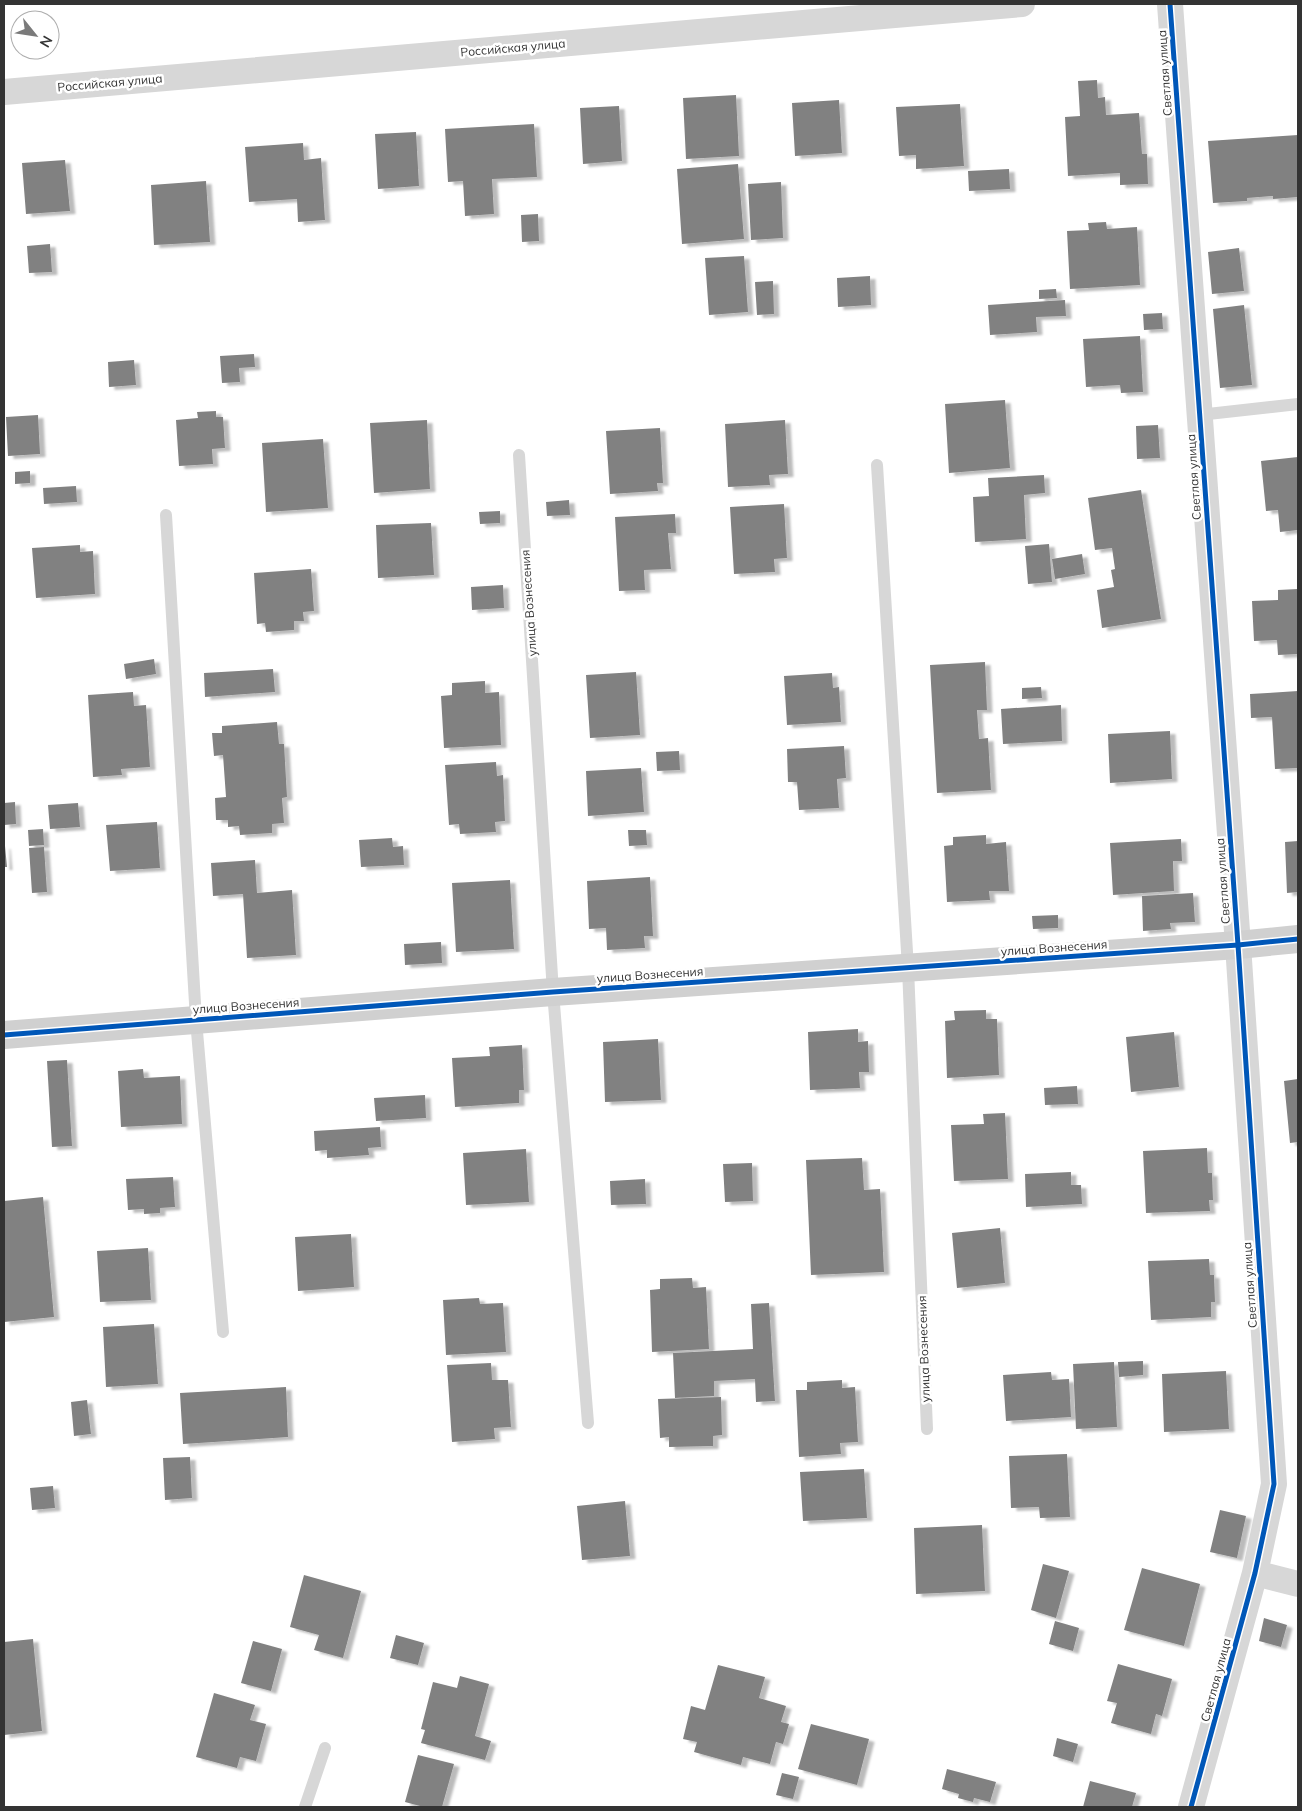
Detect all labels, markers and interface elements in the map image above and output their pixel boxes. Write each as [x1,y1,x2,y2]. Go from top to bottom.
north arrow [10,10,60,60]
street label: Светлая улица [1154,30,1175,116]
text: N [36,32,57,51]
street label: Российская улица [460,35,566,60]
street label: Российская улица [57,70,163,95]
street label: Светлая улица [1183,434,1204,520]
street label: улица Вознесения [517,549,540,657]
street label: Светлая улица [1212,838,1233,924]
street label: улица Вознесения [1000,936,1108,959]
street label: улица Вознесения [596,963,704,986]
street label: улица Вознесения [192,994,300,1017]
street label: Светлая улица [1239,1242,1260,1328]
street label: улица Вознесения [914,1295,933,1403]
street label: Светлая улица [1197,1636,1234,1723]

